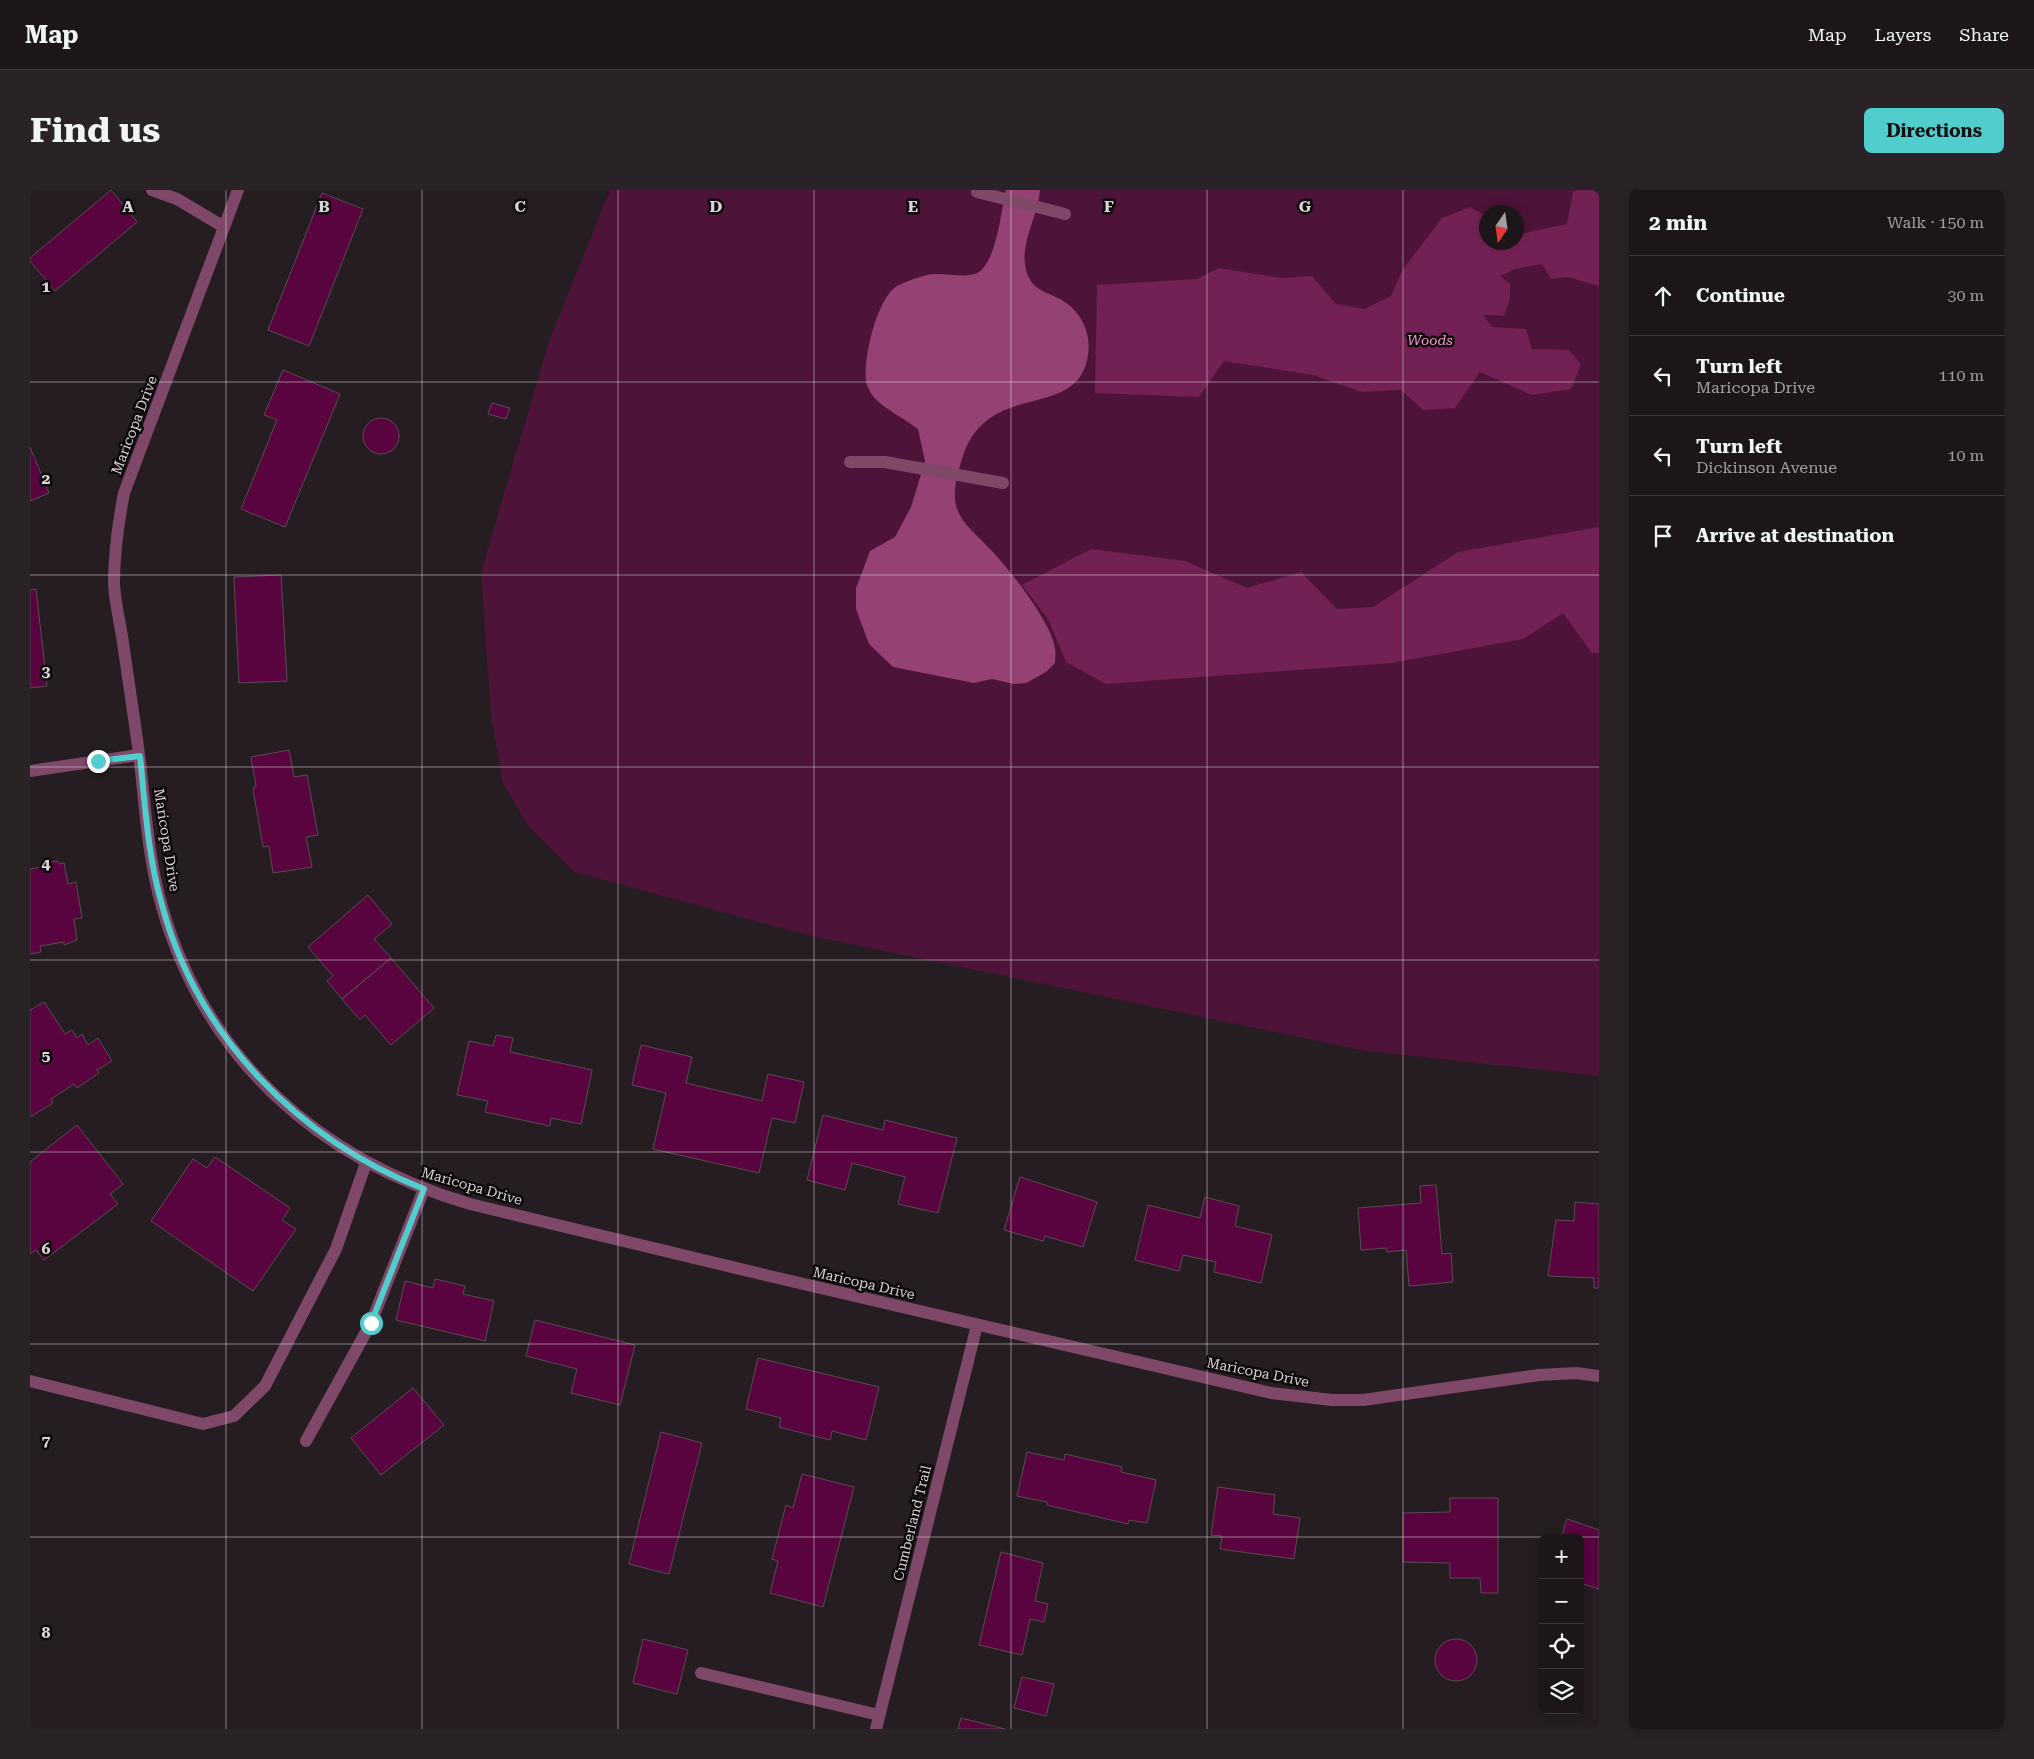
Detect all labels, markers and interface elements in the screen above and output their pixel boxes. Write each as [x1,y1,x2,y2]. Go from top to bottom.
text: Map [25,21,79,49]
text: Map [1808,24,1847,45]
text: Layers [1875,24,1931,45]
text: Share [1959,24,2009,45]
button: Directions [1864,108,2004,153]
text: Find us [30,110,160,151]
text: A [122,197,134,216]
text: B [318,197,330,216]
text: C [514,197,526,216]
text: D [710,197,723,216]
text: E [908,197,918,216]
text: F [1104,197,1114,216]
text: G [1299,197,1312,216]
north arrow [1479,205,1524,250]
text: 2 min [1649,211,1707,235]
text: Walk · 150 m [1887,213,1984,232]
text: 1 [42,277,51,296]
icon: ahead [1649,282,1677,310]
text: Continue [1696,284,1785,307]
text: 30 m [1947,286,1984,305]
park label: Woods [1407,332,1453,348]
text: Turn left [1696,355,1782,378]
icon: left [1649,362,1677,390]
text: 110 m [1938,366,1984,385]
street label: Maricopa Drive [108,373,160,476]
text: Maricopa Drive [1696,378,1815,397]
text: Turn left [1696,435,1782,458]
icon: left [1649,442,1677,470]
text: 10 m [1947,446,1984,465]
text: Dickinson Avenue [1696,458,1837,477]
text: 2 [42,469,51,488]
icon: arrive [1649,522,1677,550]
text: Arrive at destination [1696,524,1894,547]
text: 3 [42,662,51,681]
route end [87,750,110,773]
street label: Maricopa Drive [151,787,183,893]
text: 4 [42,854,51,873]
text: 5 [42,1046,51,1065]
street label: Maricopa Drive [420,1164,525,1208]
text: 6 [42,1239,51,1258]
street label: Maricopa Drive [811,1263,917,1303]
route start [360,1312,383,1335]
street label: Maricopa Drive [1205,1354,1311,1390]
text: 7 [42,1431,51,1450]
street label: Cumberland Trail [890,1463,934,1582]
map controls [1539,1534,1584,1714]
button: + [1539,1534,1584,1579]
button: − [1539,1579,1584,1624]
text: 8 [42,1623,51,1642]
button: locate [1539,1624,1584,1669]
button: layers [1539,1669,1584,1714]

